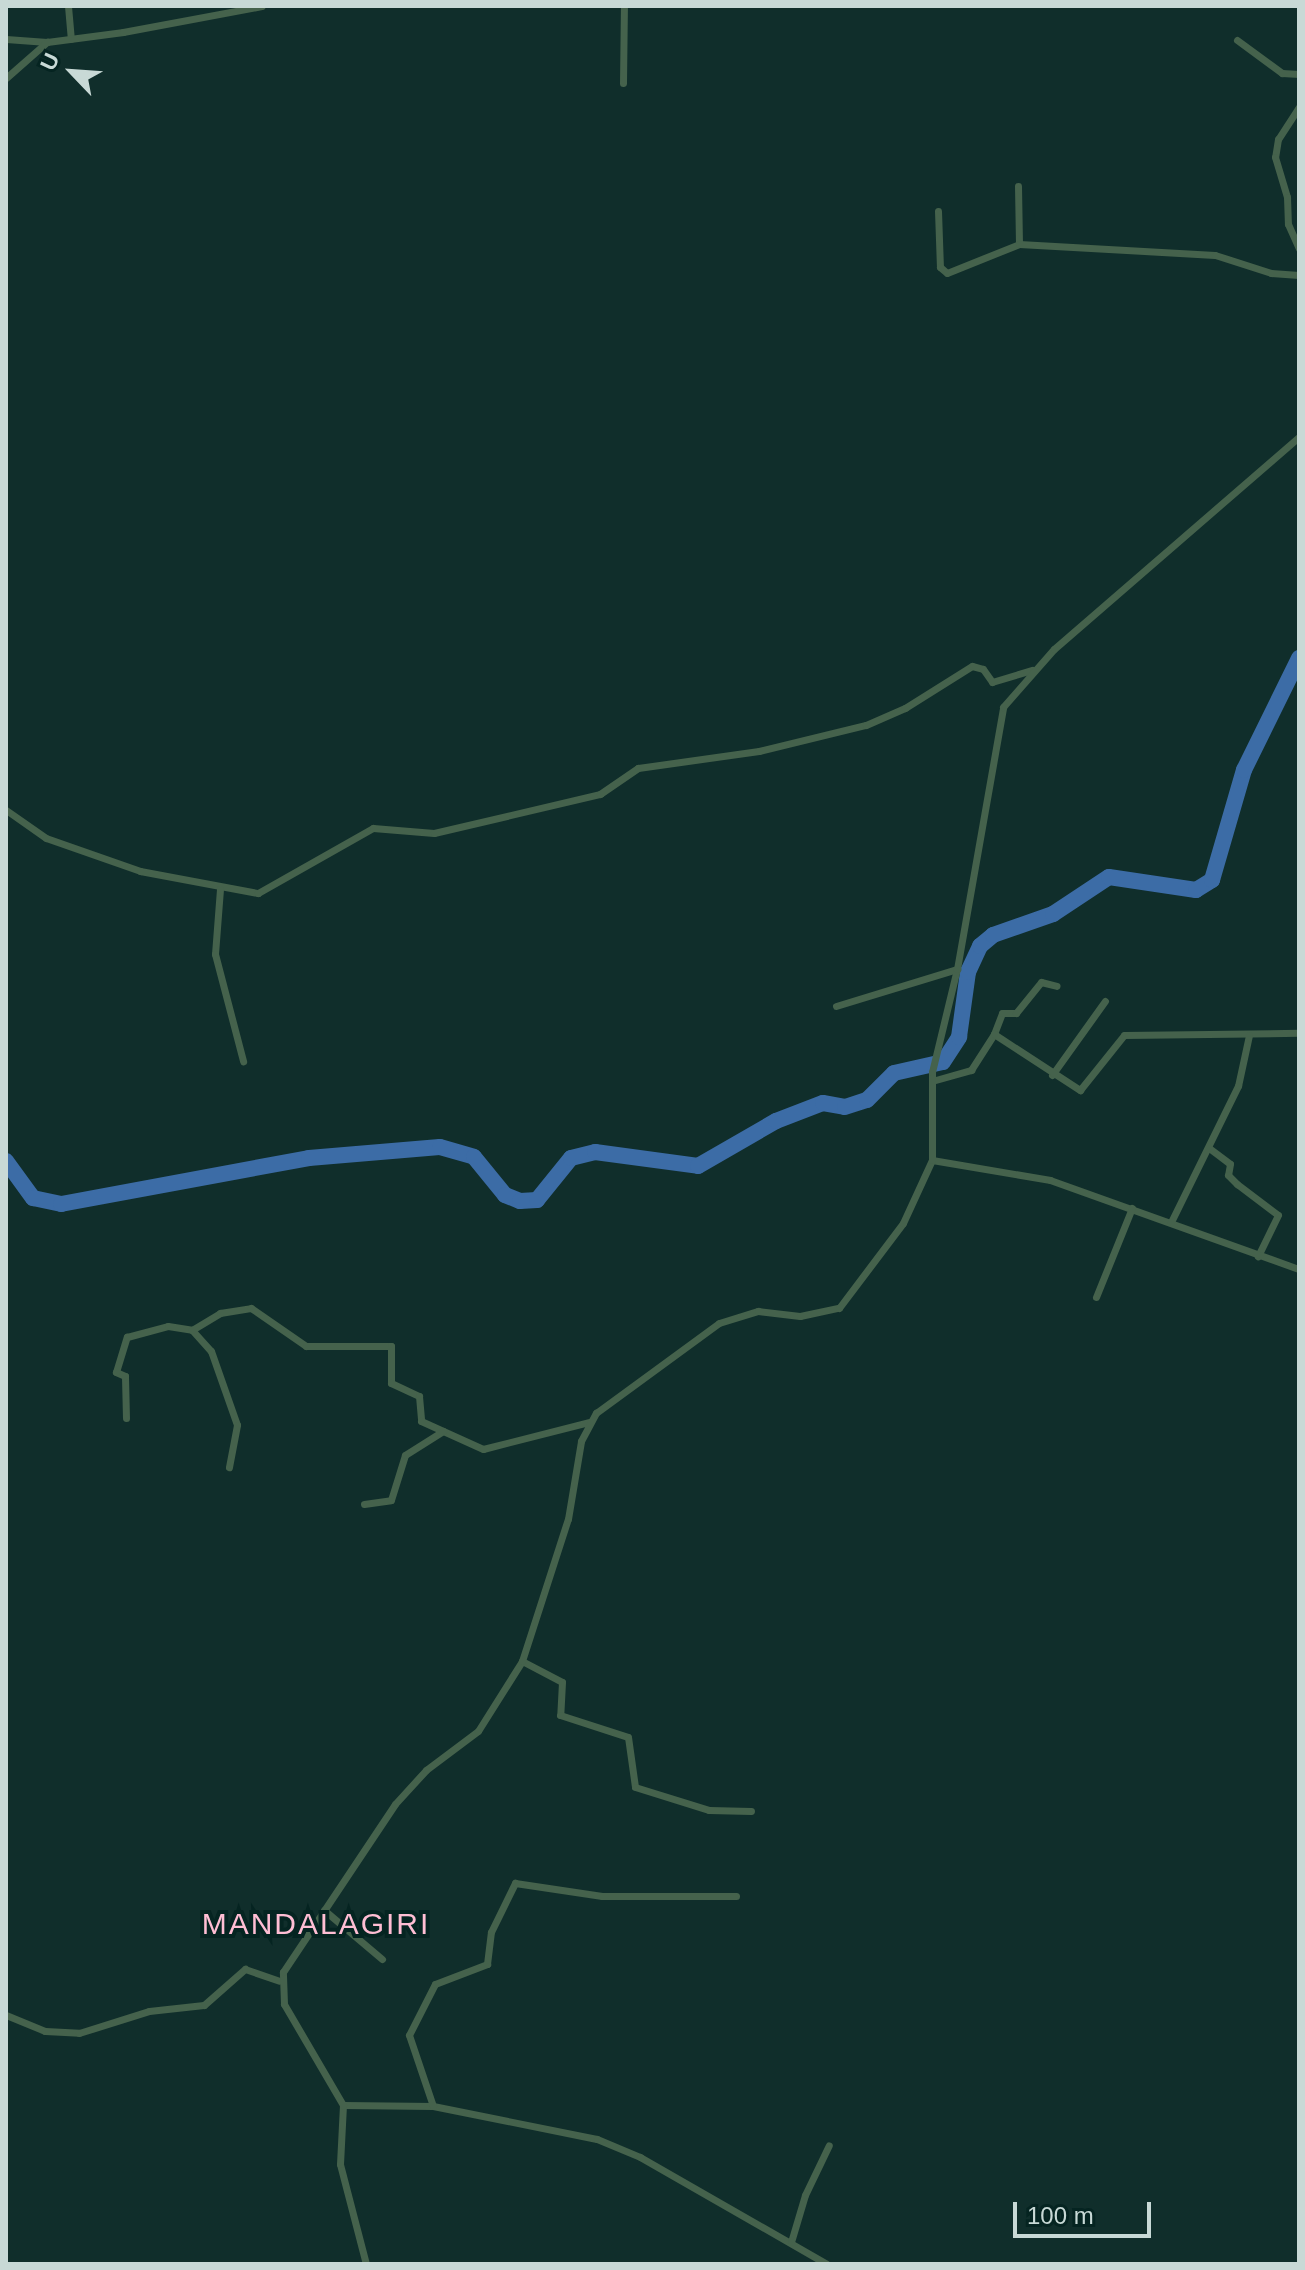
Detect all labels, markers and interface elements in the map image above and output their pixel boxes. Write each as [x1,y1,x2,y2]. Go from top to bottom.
north arrow [32,32,112,112]
text: U [35,49,64,74]
district label: MANDALAGIRI [202,1906,430,1942]
scale bar [1017,2186,1155,2236]
text: 100 m [1027,2202,1094,2229]

